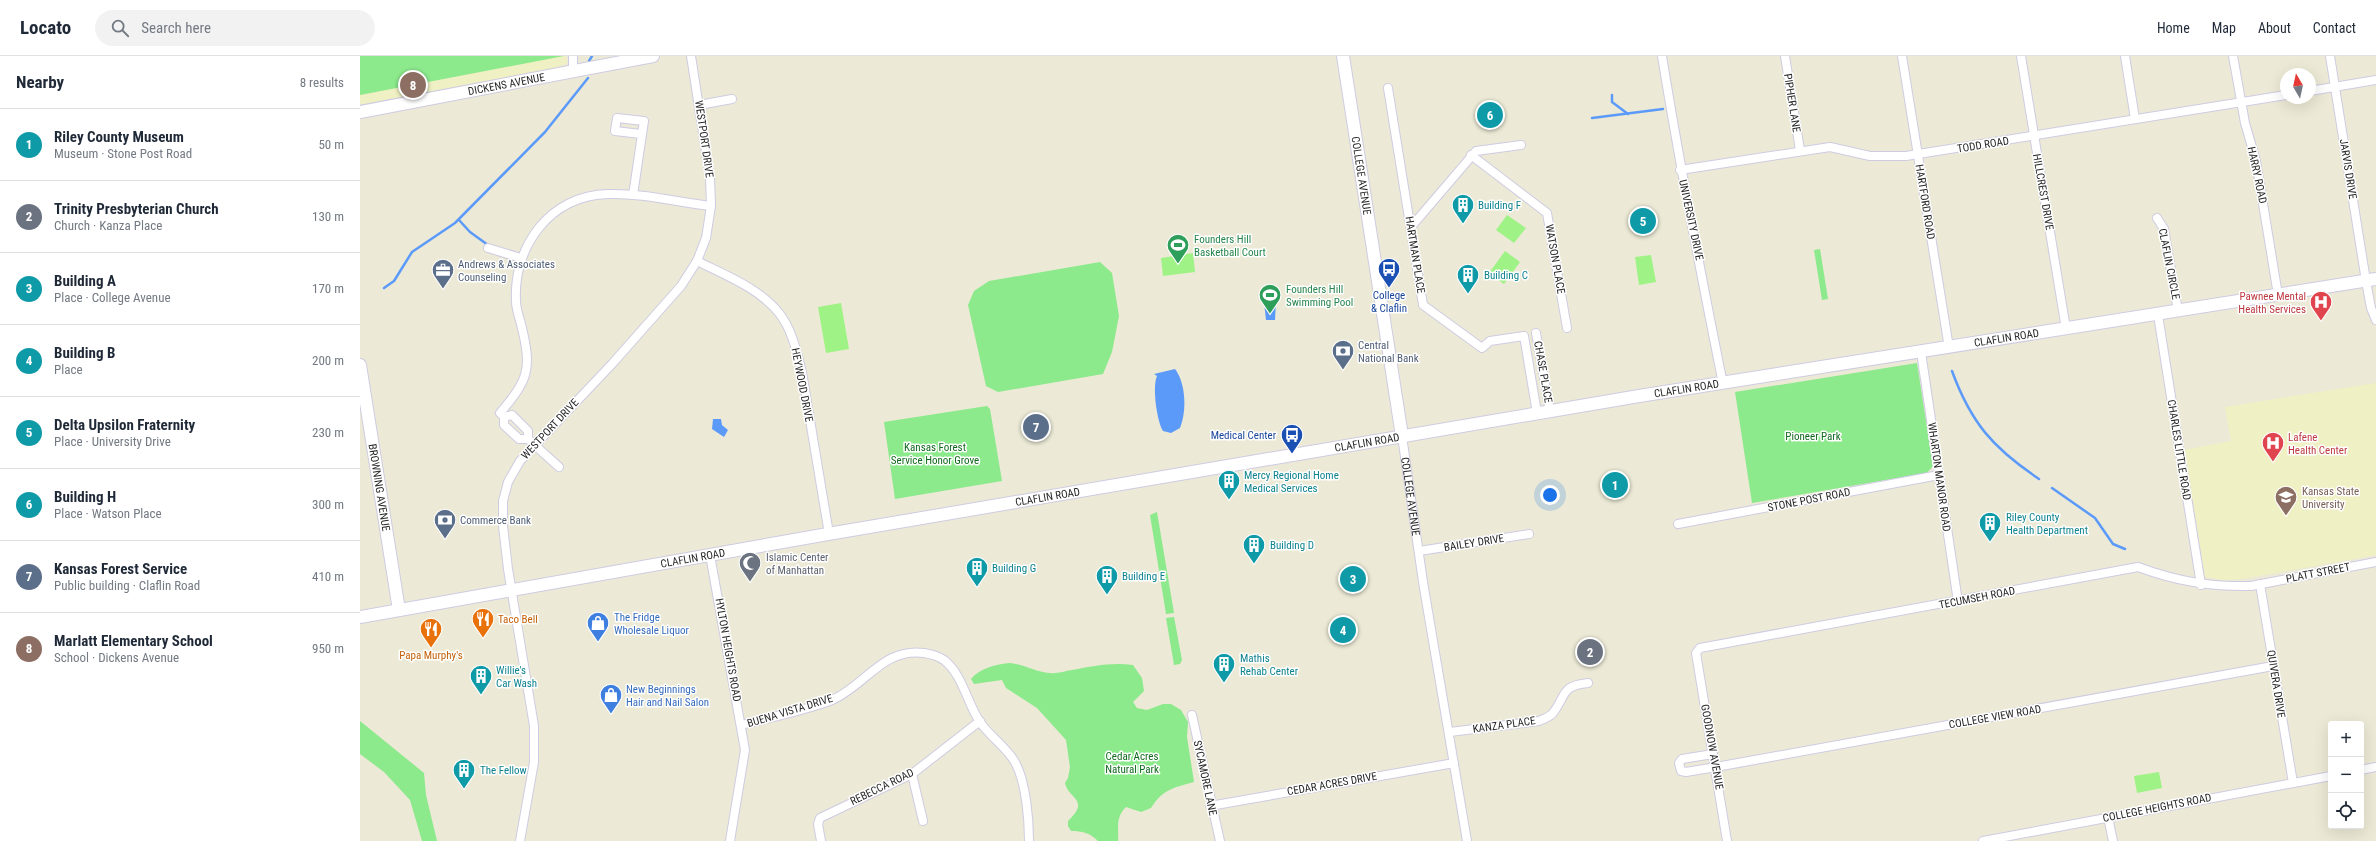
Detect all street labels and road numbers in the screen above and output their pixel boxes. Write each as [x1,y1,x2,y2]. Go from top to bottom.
street label: DICKENS AVENUE [467,70,546,98]
street label: PIPHER LANE [1781,73,1803,134]
street label: WESTPORT DRIVE [692,100,716,179]
street label: TODD ROAD [1956,134,2010,156]
street label: COLLEGE AVENUE [1349,135,1374,216]
street label: JARVIS DRIVE [2337,138,2359,201]
street label: HARRY ROAD [2245,145,2269,205]
street label: HILLCREST DRIVE [2030,153,2056,232]
street label: HARTFORD ROAD [1913,163,1937,241]
street label: UNIVERSITY DRIVE [1676,178,1706,262]
street label: HARTMAN PLACE [1402,216,1428,295]
street label: WATSON PLACE [1542,223,1568,295]
street label: CLAFLIN CIRCLE [2156,227,2182,301]
street label: CLAFLIN ROAD [1973,326,2040,349]
street label: CHASE PLACE [1531,340,1555,404]
street label: HEYWOOD DRIVE [788,347,816,424]
street label: CLAFLIN ROAD [1653,377,1720,400]
street label: WESTPORT DRIVE [519,396,582,462]
street label: CHARLES LITTLE ROAD [2165,399,2193,501]
street label: WHARTON MANOR ROAD [1925,422,1953,532]
street label: CLAFLIN ROAD [1334,430,1400,454]
street label: BROWNING AVENUE [366,443,393,533]
street label: COLLEGE AVENUE [1399,456,1423,537]
street label: CLAFLIN ROAD [1014,485,1081,509]
street label: STONE POST ROAD [1766,486,1852,514]
street label: BAILEY DRIVE [1443,532,1505,554]
street label: CLAFLIN ROAD [659,546,726,570]
street label: PLATT STREET [2285,560,2351,586]
street label: TECUMSEH ROAD [1938,584,2016,612]
street label: HYLTON HEIGHTS ROAD [713,597,743,703]
street label: QUIVERA DRIVE [2264,649,2288,719]
street label: BUENA VISTA DRIVE [746,692,835,730]
street label: COLLEGE VIEW ROAD [1948,702,2042,732]
street label: GOODNOW AVENUE [1698,703,1726,791]
street label: KANZA PLACE [1472,714,1537,736]
street label: SYCAMORE LANE [1191,739,1219,817]
street label: REBECCA ROAD [848,766,916,808]
street label: CEDAR ACRES DRIVE [1286,770,1379,798]
street label: COLLEGE HEIGHTS ROAD [2102,791,2212,825]

